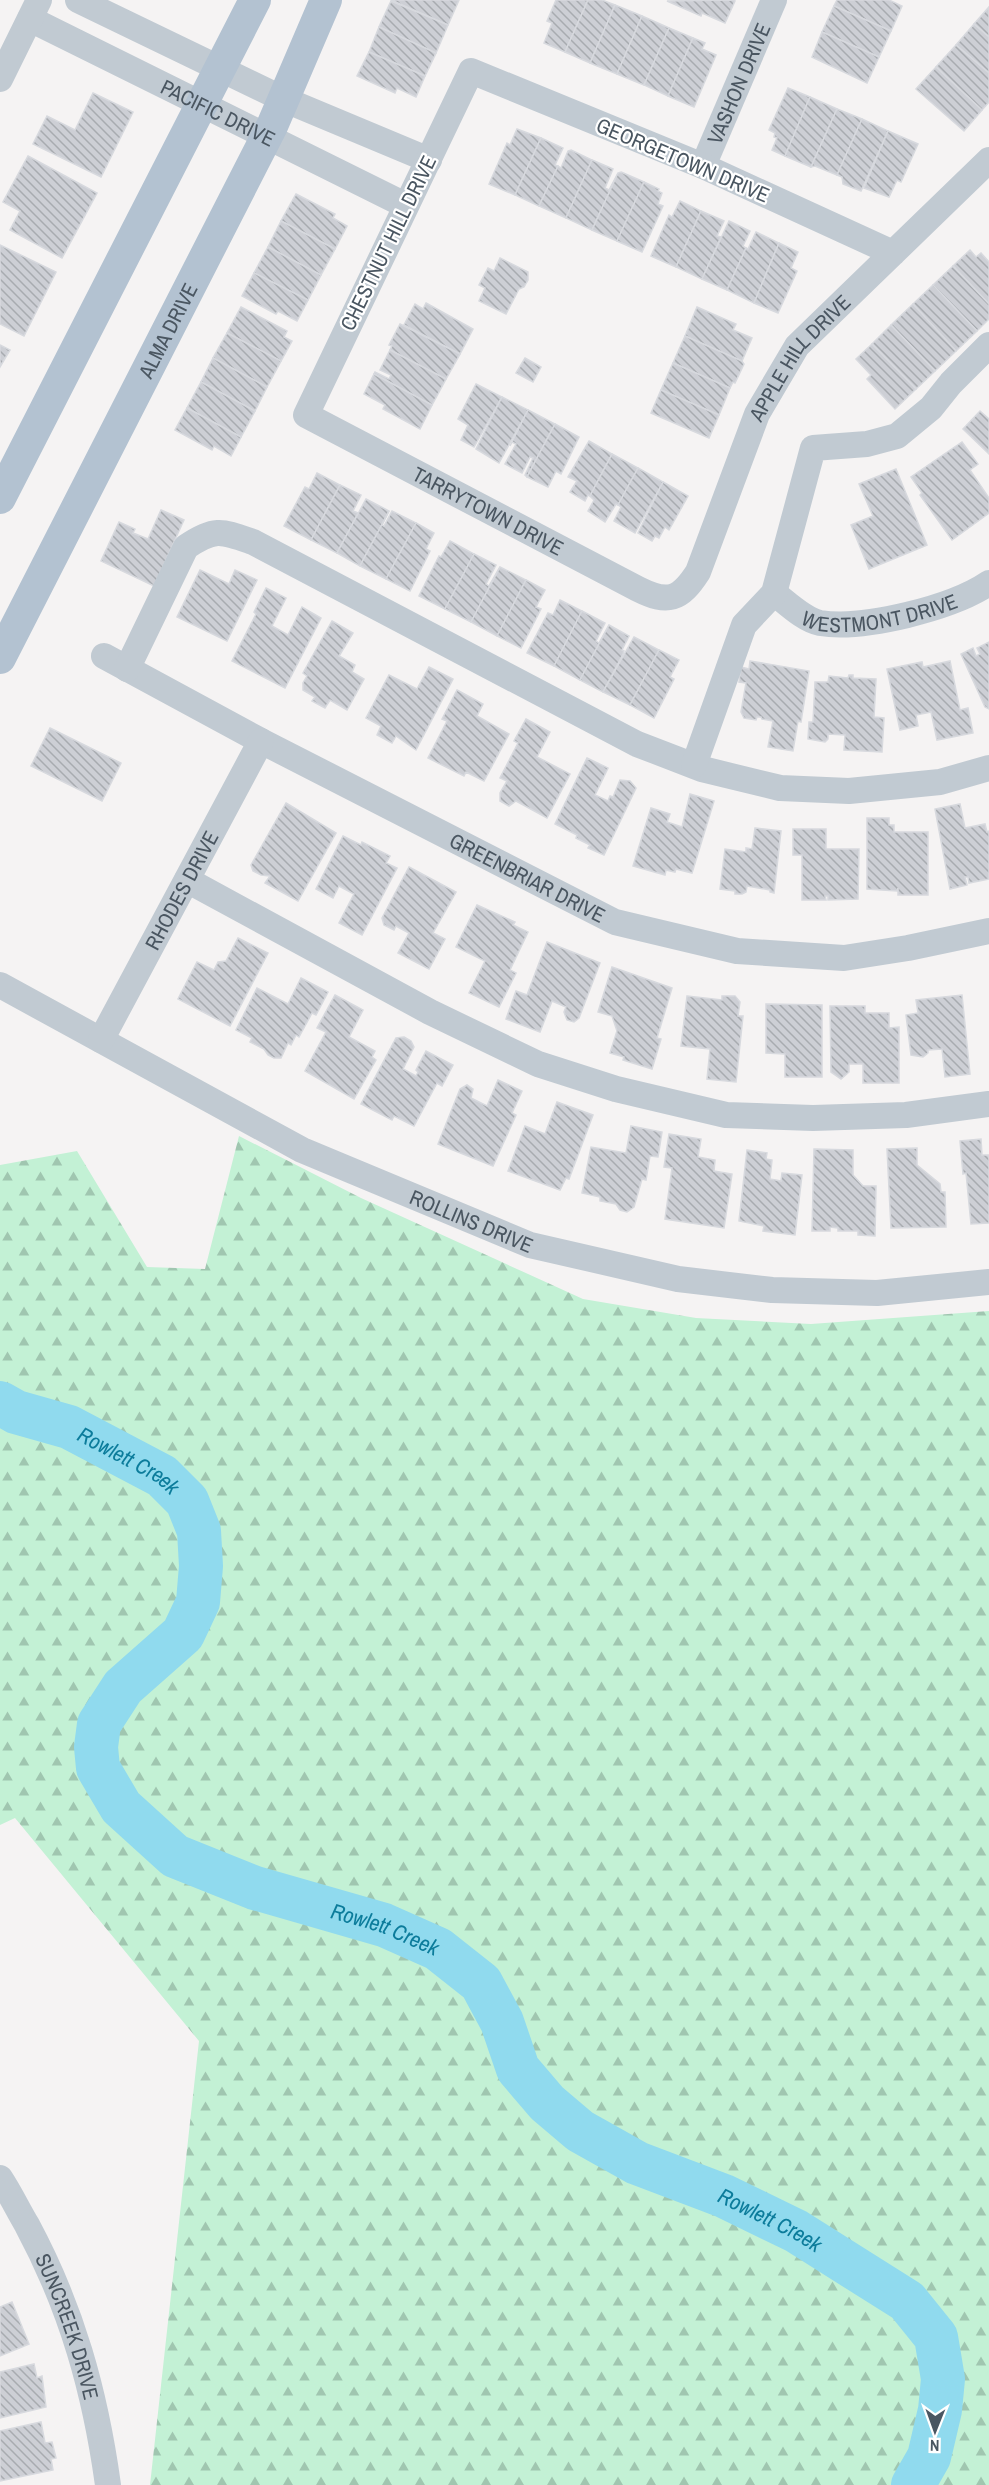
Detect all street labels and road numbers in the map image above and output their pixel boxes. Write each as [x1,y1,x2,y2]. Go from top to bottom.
street label: VASHON DRIVE [700,18,777,148]
street label: PACIFIC DRIVE [156,72,280,153]
street label: GEORGETOWN DRIVE [592,110,774,210]
street label: CHESTNUT HILL DRIVE [333,151,443,335]
street label: ALMA DRIVE [131,278,204,384]
street label: APPLE HILL DRIVE [741,288,857,427]
street label: TARRYTOWN DRIVE [408,459,569,562]
street label: WESTMONT DRIVE [797,586,961,639]
street label: RHODES DRIVE [137,825,225,955]
street label: GREENBRIAR DRIVE [445,825,611,929]
street label: ROLLINS DRIVE [406,1182,538,1259]
street label: SUNCREEK DRIVE [29,2248,106,2402]

